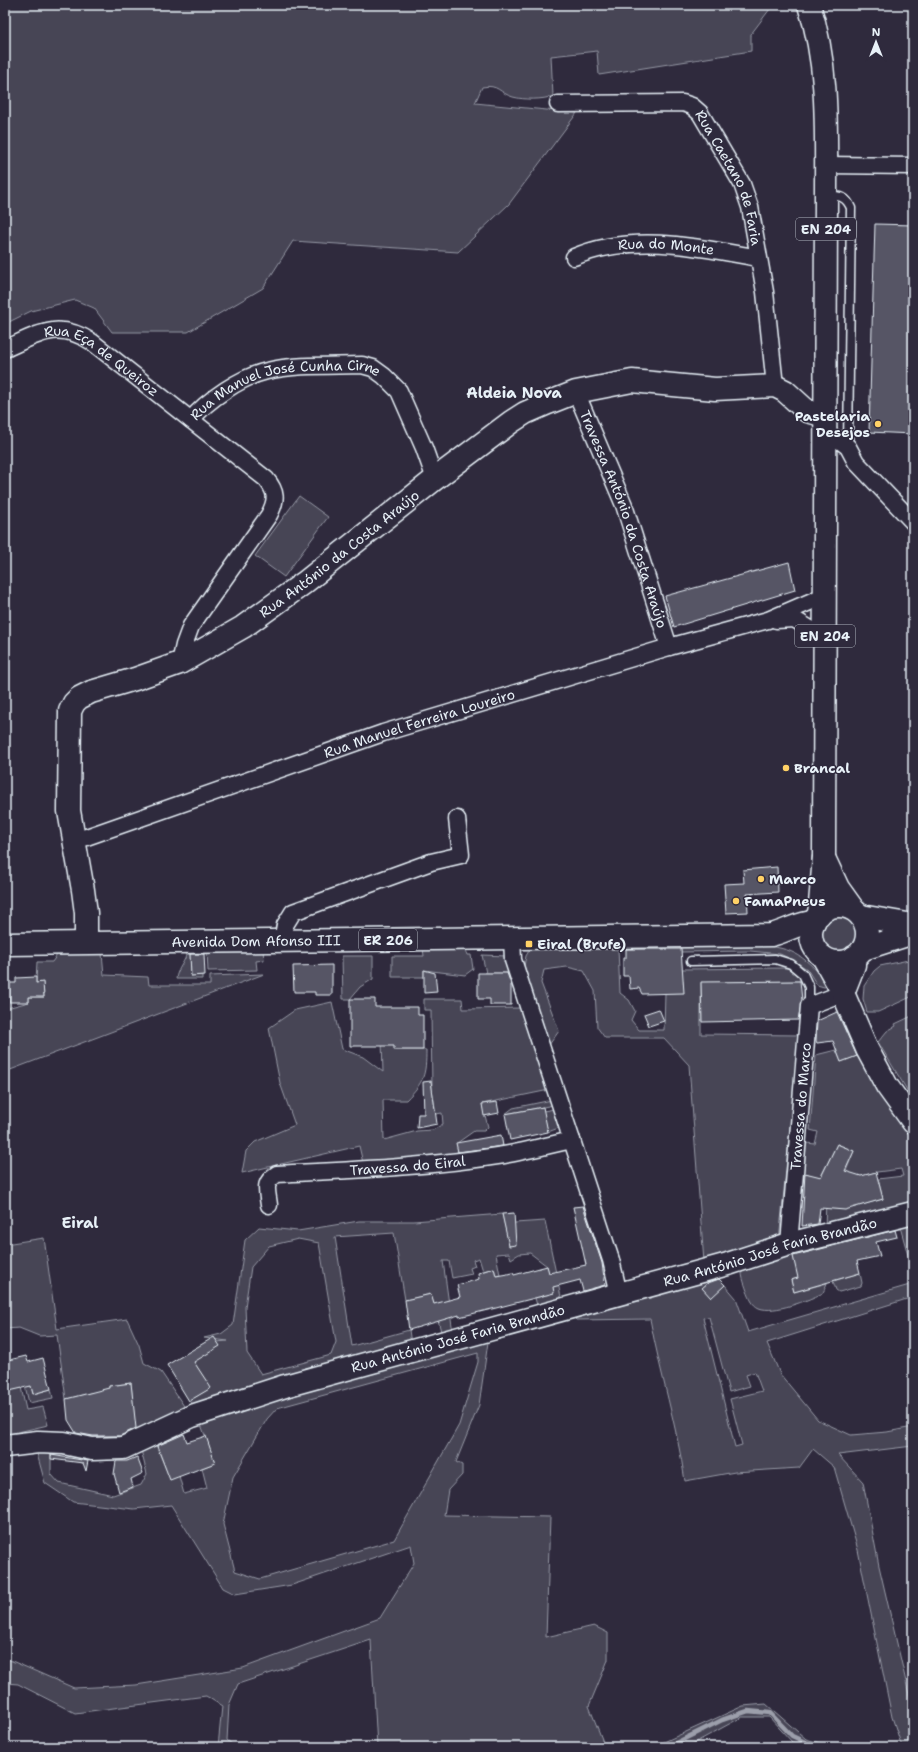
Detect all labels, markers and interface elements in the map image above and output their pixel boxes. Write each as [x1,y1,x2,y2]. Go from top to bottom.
north arrow [856,22,896,62]
text: N [872,25,881,40]
street label: Rua Caetano de Faria [691,107,766,247]
road number: EN 204 [796,218,856,240]
street label: Rua do Monte [617,234,716,259]
street label: Rua Eça de Queiroz [42,322,163,400]
street label: Rua Manuel José Cunha Cirne [186,356,385,424]
district label: Aldeia Nova [466,383,563,403]
place label: Pastelaria Desejos [795,407,870,441]
street label: Travessa António da Costa Araújo [576,408,671,630]
marker: Pastelaria Desejos [873,419,883,429]
street label: Rua António da Costa Araújo [255,486,423,622]
road number: EN 204 [795,625,855,647]
street label: Rua Manuel Ferreira Loureiro [321,685,517,762]
place label: Brancal [794,759,850,777]
marker: Brancal [781,763,791,773]
place label: Marco [769,870,816,888]
marker: Marco [756,874,766,884]
place label: FamaPneus [744,892,826,910]
marker: FamaPneus [731,896,741,906]
road number: ER 206 [359,929,417,951]
street label: Avenida Dom Afonso III [171,931,341,951]
place label: Eiral (Brufe) [537,935,626,953]
marker: Eiral (Brufe) [524,939,534,949]
street label: Travessa do Marco [786,1042,815,1171]
street label: Travessa do Eiral [349,1151,467,1179]
district label: Eiral [61,1213,99,1233]
street label: Rua António José Faria Brandão [661,1213,879,1290]
street label: Rua António José Faria Brandão [349,1300,567,1376]

